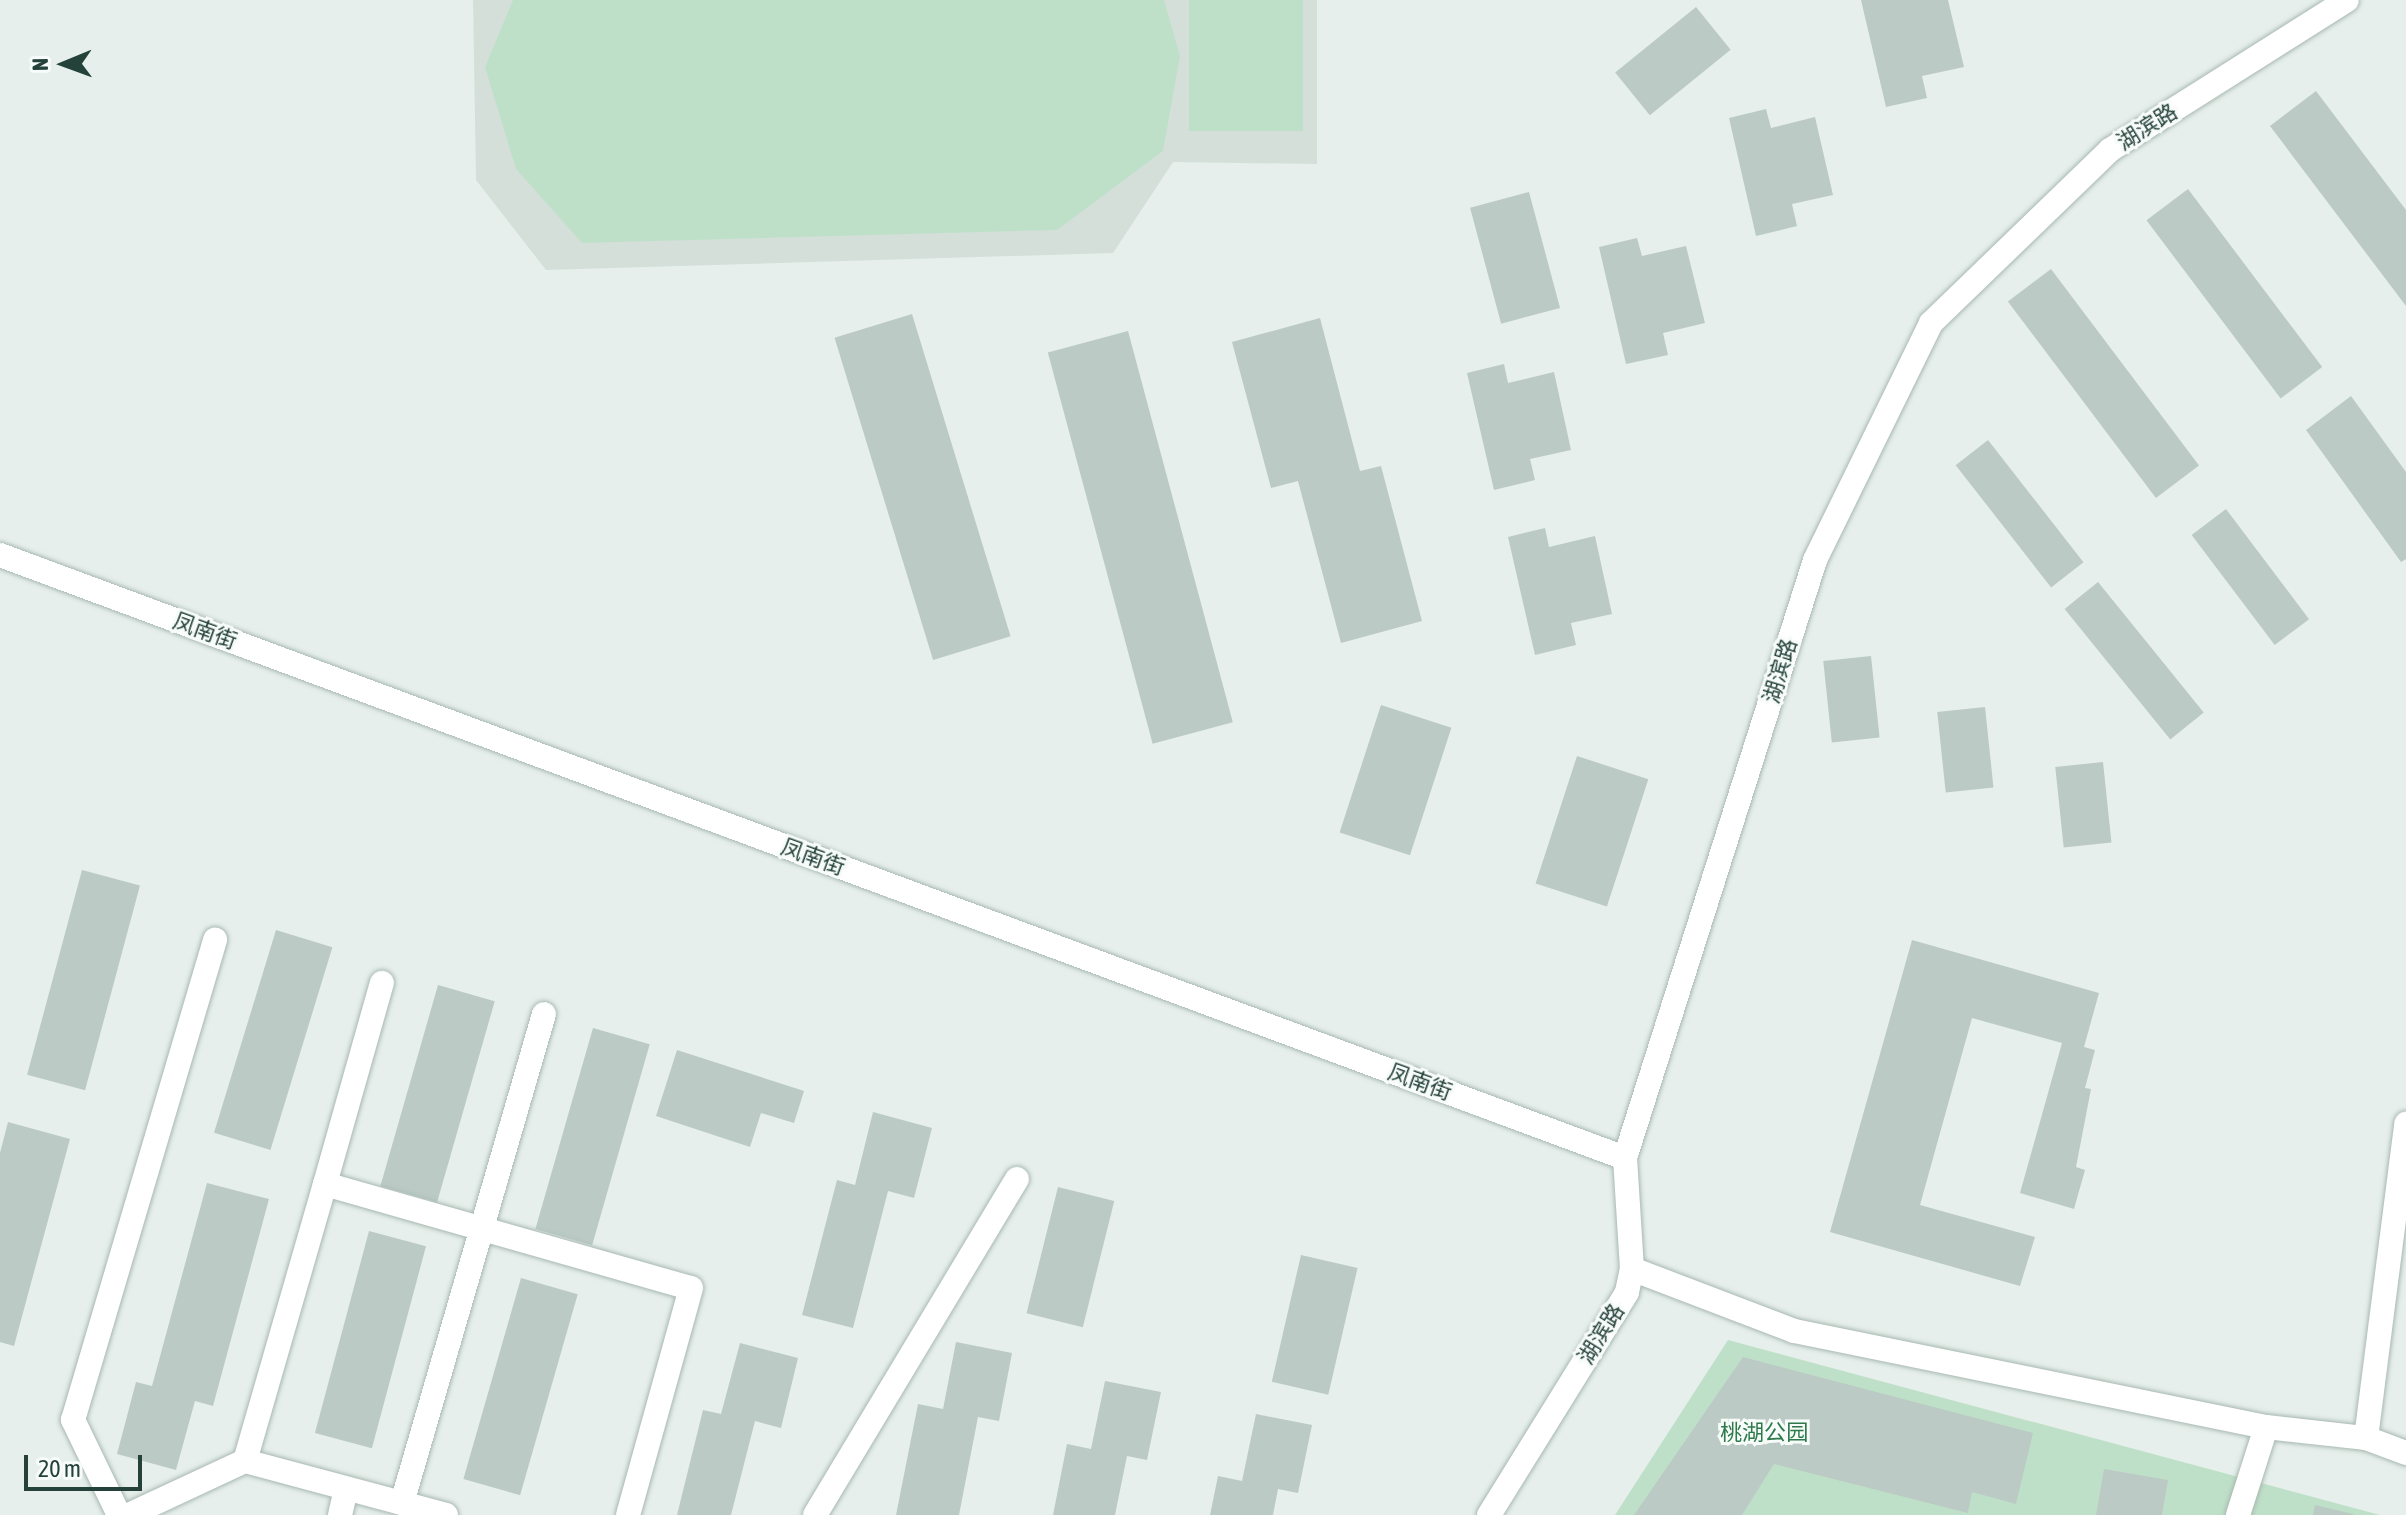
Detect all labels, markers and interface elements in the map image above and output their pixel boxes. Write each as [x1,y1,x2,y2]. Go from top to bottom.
north arrow [24,24,104,104]
text: N [27,58,53,71]
street label: 湖滨路 [2112,98,2182,156]
street label: 凤南街 [169,607,241,655]
street label: 湖滨路 [1758,636,1802,706]
street label: 凤南街 [777,833,849,881]
street label: 凤南街 [1384,1058,1456,1106]
street label: 湖滨路 [1572,1299,1630,1369]
park label: 桃湖公园 [1720,1420,1808,1446]
scale bar [28,1439,146,1489]
text: 20 m [38,1455,81,1482]

